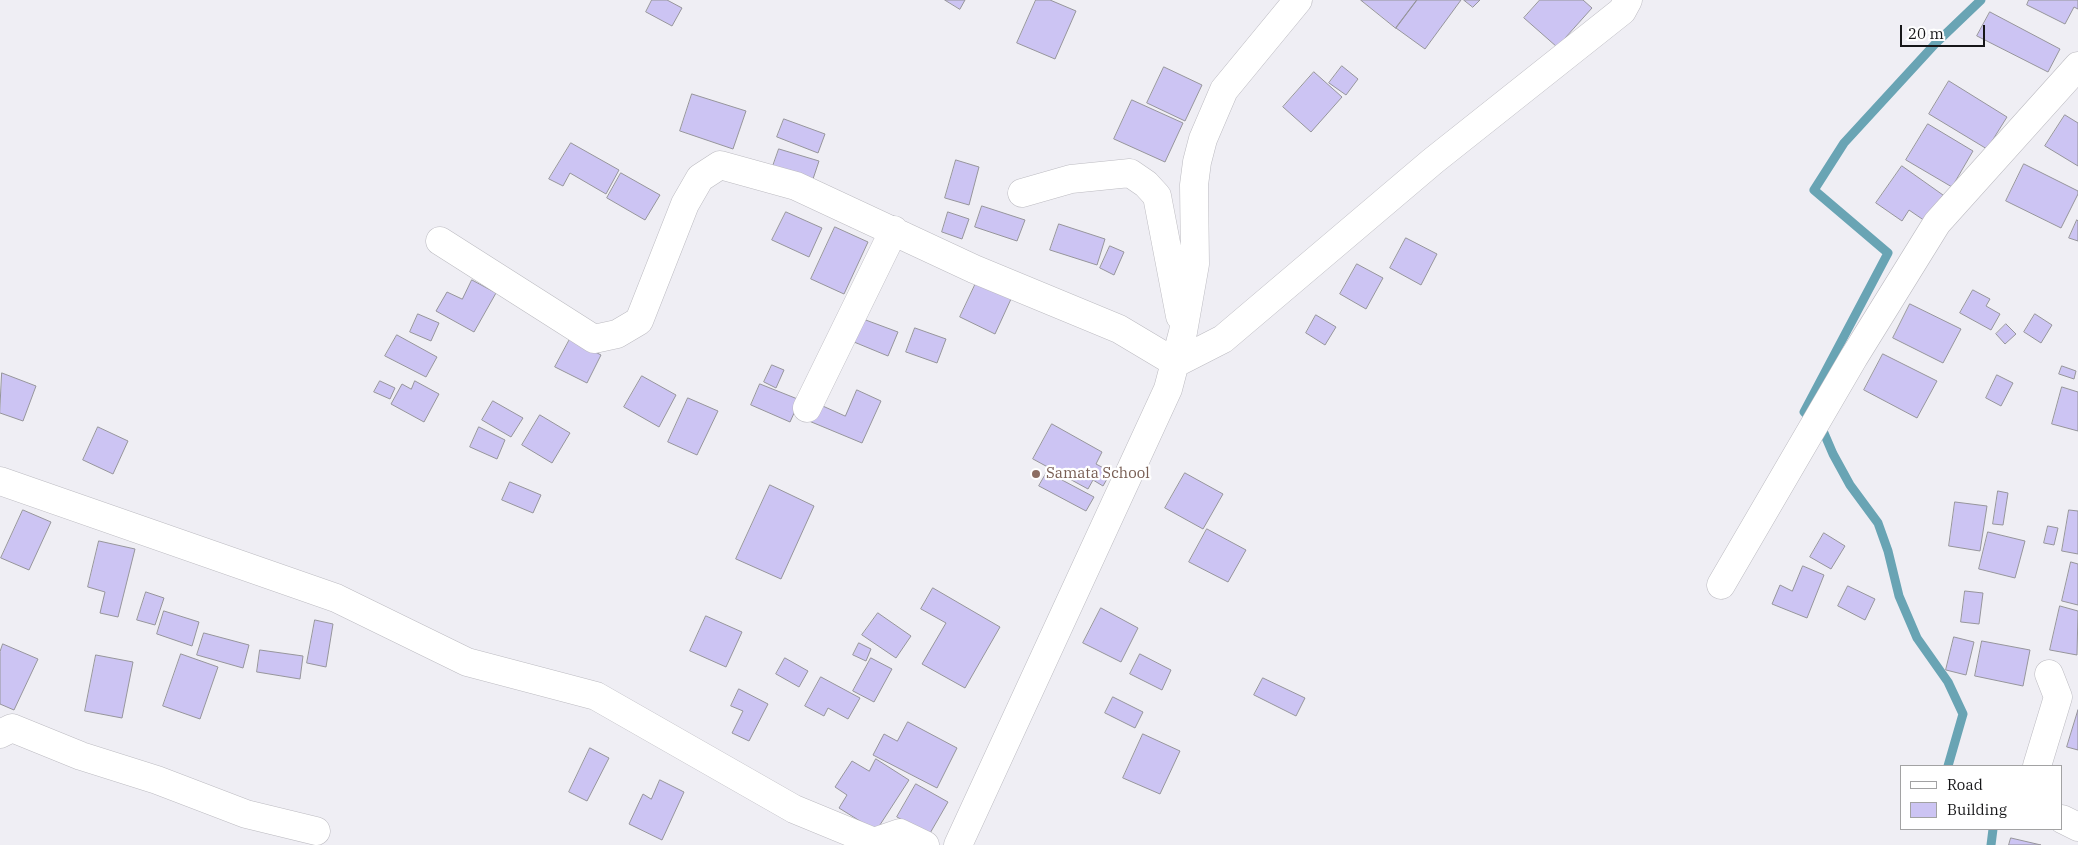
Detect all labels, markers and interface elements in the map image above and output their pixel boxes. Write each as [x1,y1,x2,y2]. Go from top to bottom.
scale bar [1903,15,1988,47]
text: 20 m [1908,24,1944,43]
place label: Samata School [1046,465,1150,483]
marker: Samata School [1030,468,1042,480]
legend [1900,765,2063,830]
text: Road [1947,775,1983,794]
text: Building [1947,800,2007,819]

